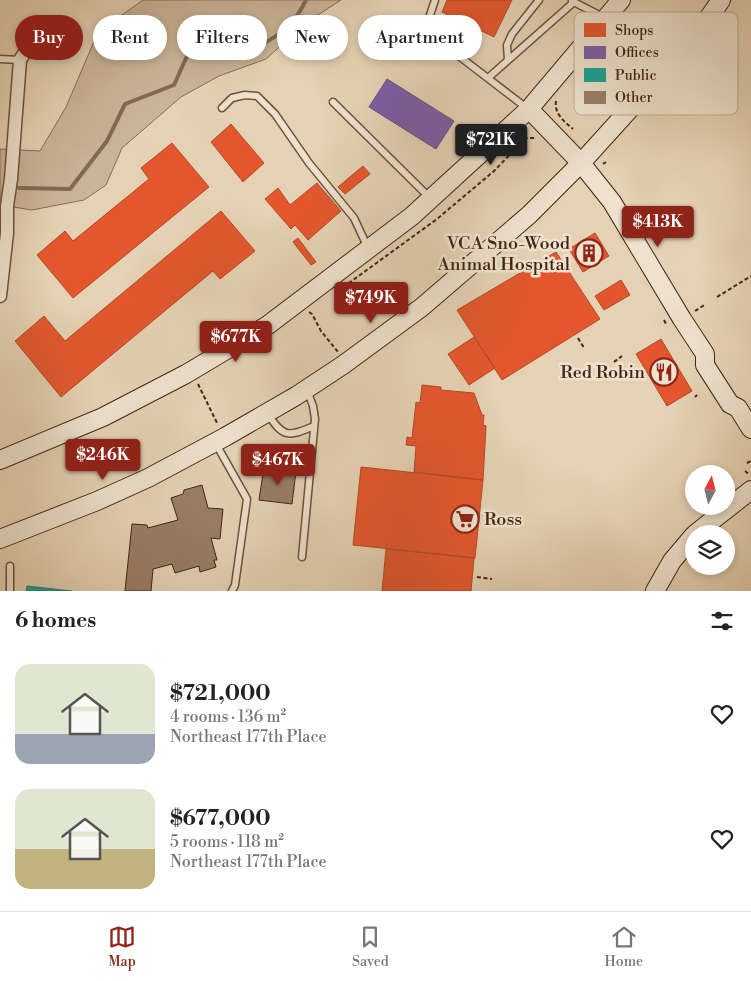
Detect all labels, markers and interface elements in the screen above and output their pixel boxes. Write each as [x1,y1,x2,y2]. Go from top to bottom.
legend [574,12,738,115]
chip: Buy [15,15,83,60]
chip: Rent [93,15,167,60]
chip: Filters [177,15,267,60]
chip: New [277,15,348,60]
chip: Apartment [358,15,482,60]
text: Shops [615,22,653,40]
text: Offices [615,44,659,62]
text: Public [615,67,656,85]
text: Other [615,89,653,107]
pin: $721K [456,124,526,166]
text: $721K [466,130,516,150]
pin: $413K [623,206,693,248]
text: $413K [633,212,683,232]
place label: VCA Sno-Wood Animal Hospital [436,232,571,276]
building icon: VCA Sno-Wood Animal Hospital [574,238,604,268]
pin: $749K [336,282,406,324]
text: $749K [345,288,397,308]
pin: $677K [201,320,271,363]
text: $677K [211,327,261,347]
restaurant icon: Red Robin [649,357,679,387]
place label: Red Robin [560,361,645,384]
pin: $246K [68,438,138,481]
pin: $467K [243,444,313,486]
text: $246K [76,445,130,465]
text: $467K [252,450,304,470]
north arrow [685,465,735,515]
map controls [685,465,735,575]
supermarket icon: Ross [450,504,480,534]
place label: Ross [484,508,522,531]
button: layers [685,525,735,575]
icon: filters [708,607,736,635]
text: 6 homes [15,608,96,634]
text: $721,000 [170,681,271,707]
icon: home [55,684,115,744]
icon: heart [708,700,736,728]
text: 4 rooms · 136 m² [170,707,286,727]
text: Northeast 177th Place [170,727,327,747]
text: $677,000 [170,806,271,832]
icon: home [55,809,115,869]
icon: heart [708,825,736,853]
text: 5 rooms · 118 m² [170,832,284,852]
text: Northeast 177th Place [170,852,327,872]
tab: Map [108,923,136,971]
tab: Saved [352,923,389,971]
tab: Home [605,923,643,971]

